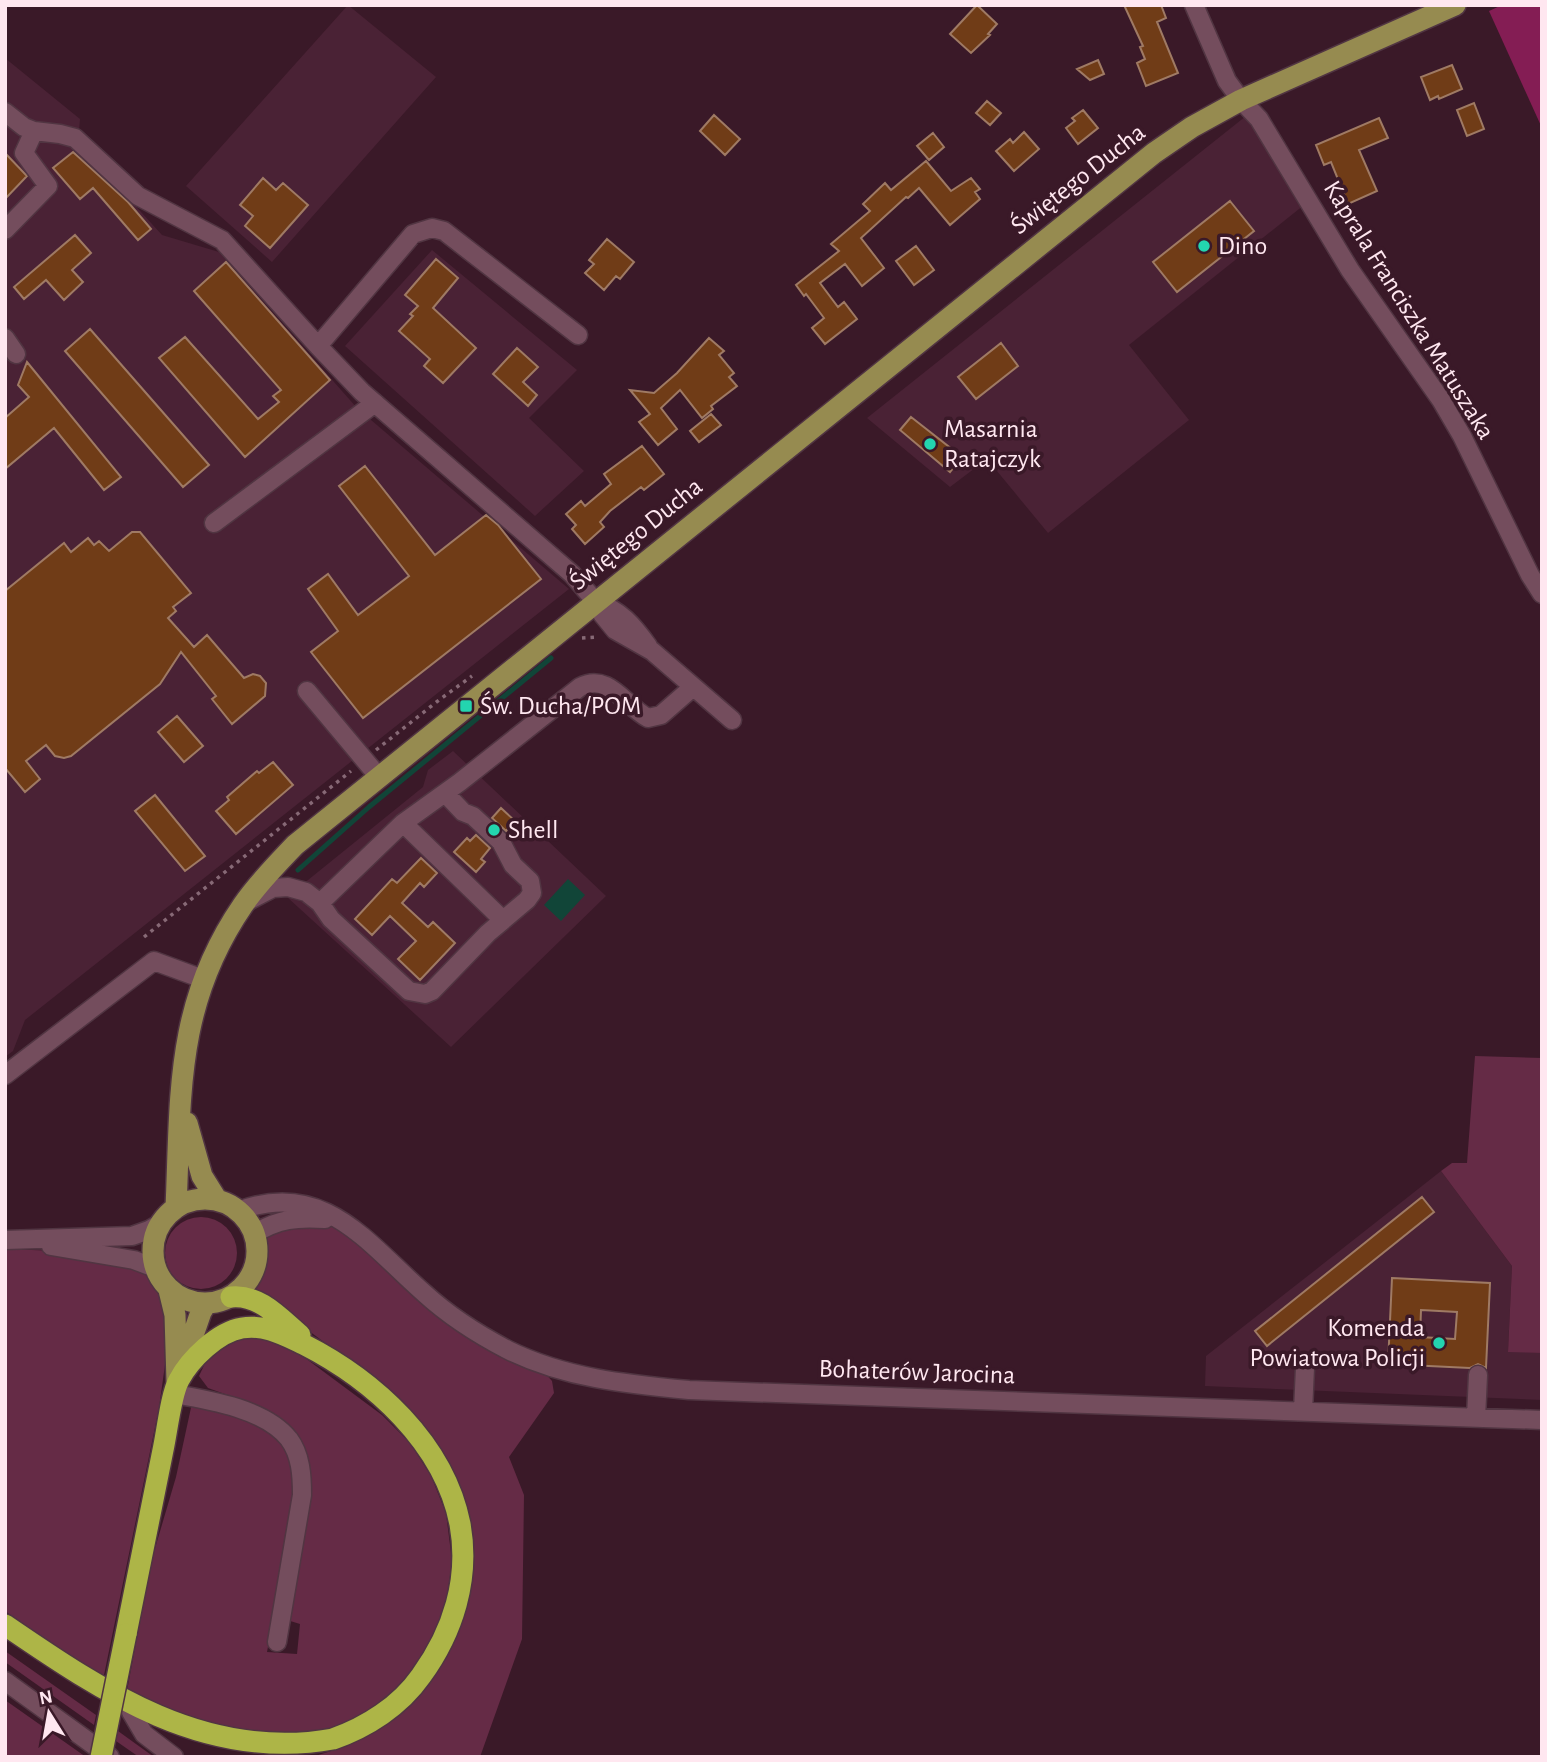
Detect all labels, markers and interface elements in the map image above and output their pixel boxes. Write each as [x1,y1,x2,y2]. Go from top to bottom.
street label: Świętego Ducha [1004,116,1150,239]
street label: Kaprala Franciszka Matuszaka [1319,176,1499,444]
place label: Dino [1218,233,1267,259]
marker: Dino [1196,238,1212,254]
place label: Masarnia Ratajczyk [944,416,1041,472]
marker: Masarnia Ratajczyk [922,436,938,452]
street label: Świętego Ducha [563,470,707,595]
place label: Św. Ducha/POM [480,690,641,719]
marker: Św. Ducha/POM [458,698,474,714]
place label: Shell [508,817,558,843]
marker: Shell [486,822,502,838]
place label: Komenda Powiatowa Policji [1249,1315,1425,1371]
marker: Komenda Powiatowa Policji [1431,1335,1447,1351]
street label: Bohaterów Jarocina [818,1356,1016,1388]
north arrow [14,1678,84,1748]
text: N [38,1687,54,1708]

